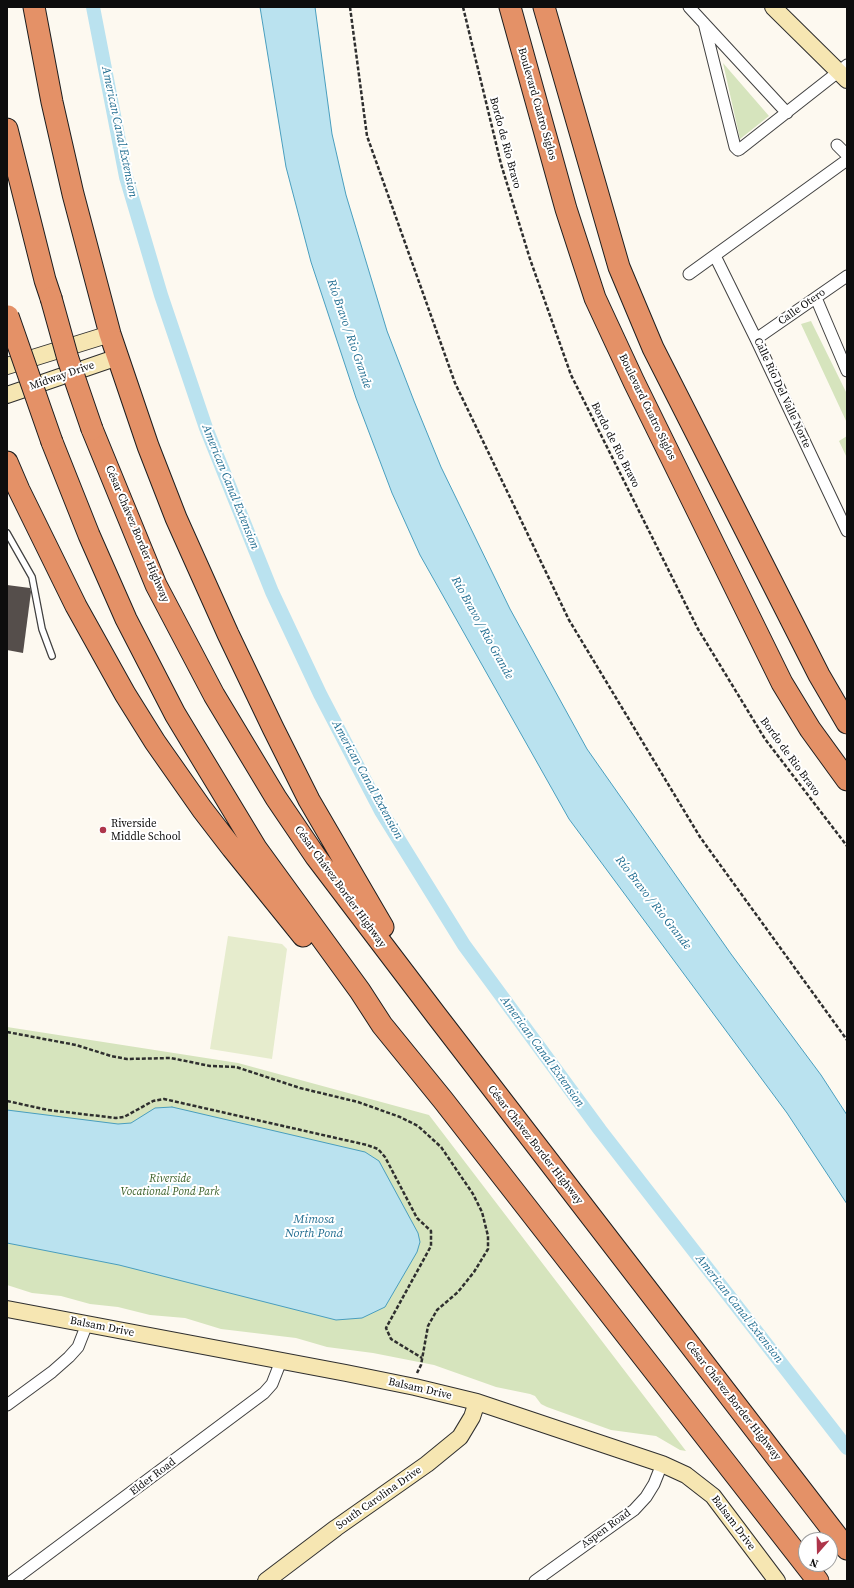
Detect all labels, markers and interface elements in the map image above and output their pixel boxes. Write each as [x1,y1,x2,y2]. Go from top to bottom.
street label: Boulevard Cuatro Siglos [515,46,559,162]
water label: American Canal Extension [98,65,140,199]
street label: Bordo de Rio Bravo [486,96,524,190]
water label: Río Bravo / Rio Grande [324,277,374,391]
street label: Calle Otero [776,286,828,328]
street label: Calle Río Del Valle Norte [751,336,813,450]
street label: Boulevard Cuatro Siglos [616,352,678,462]
street label: Midway Drive [28,359,96,393]
street label: Bordo de Rio Bravo [588,400,642,490]
water label: American Canal Extension [198,422,262,552]
street label: César Chávez Border Highway [102,464,172,604]
water label: Río Bravo / Rio Grande [448,574,516,682]
street label: Bordo de Rio Bravo [757,715,823,799]
water label: American Canal Extension [328,718,406,842]
place label: Riverside Middle School [111,817,181,843]
street label: César Chávez Border Highway [291,824,389,950]
marker: Riverside Middle School [98,825,108,835]
water label: Río Bravo / Rio Grande [612,853,694,953]
water label: American Canal Extension [497,994,587,1110]
street label: César Chávez Border Highway [484,1083,586,1207]
park label: Riverside Vocational Pond Park [121,1172,219,1198]
water label: Mimosa North Pond [285,1213,343,1241]
water label: American Canal Extension [692,1252,786,1366]
street label: Balsam Drive [69,1314,135,1340]
street label: César Chávez Border Highway [682,1339,784,1463]
street label: Balsam Drive [387,1375,453,1403]
street label: Elder Road [128,1456,178,1498]
street label: South Carolina Drive [334,1463,424,1533]
street label: Balsam Drive [708,1493,758,1553]
street label: Aspen Road [579,1507,633,1551]
north arrow [798,1532,838,1572]
text: N [808,1554,820,1571]

